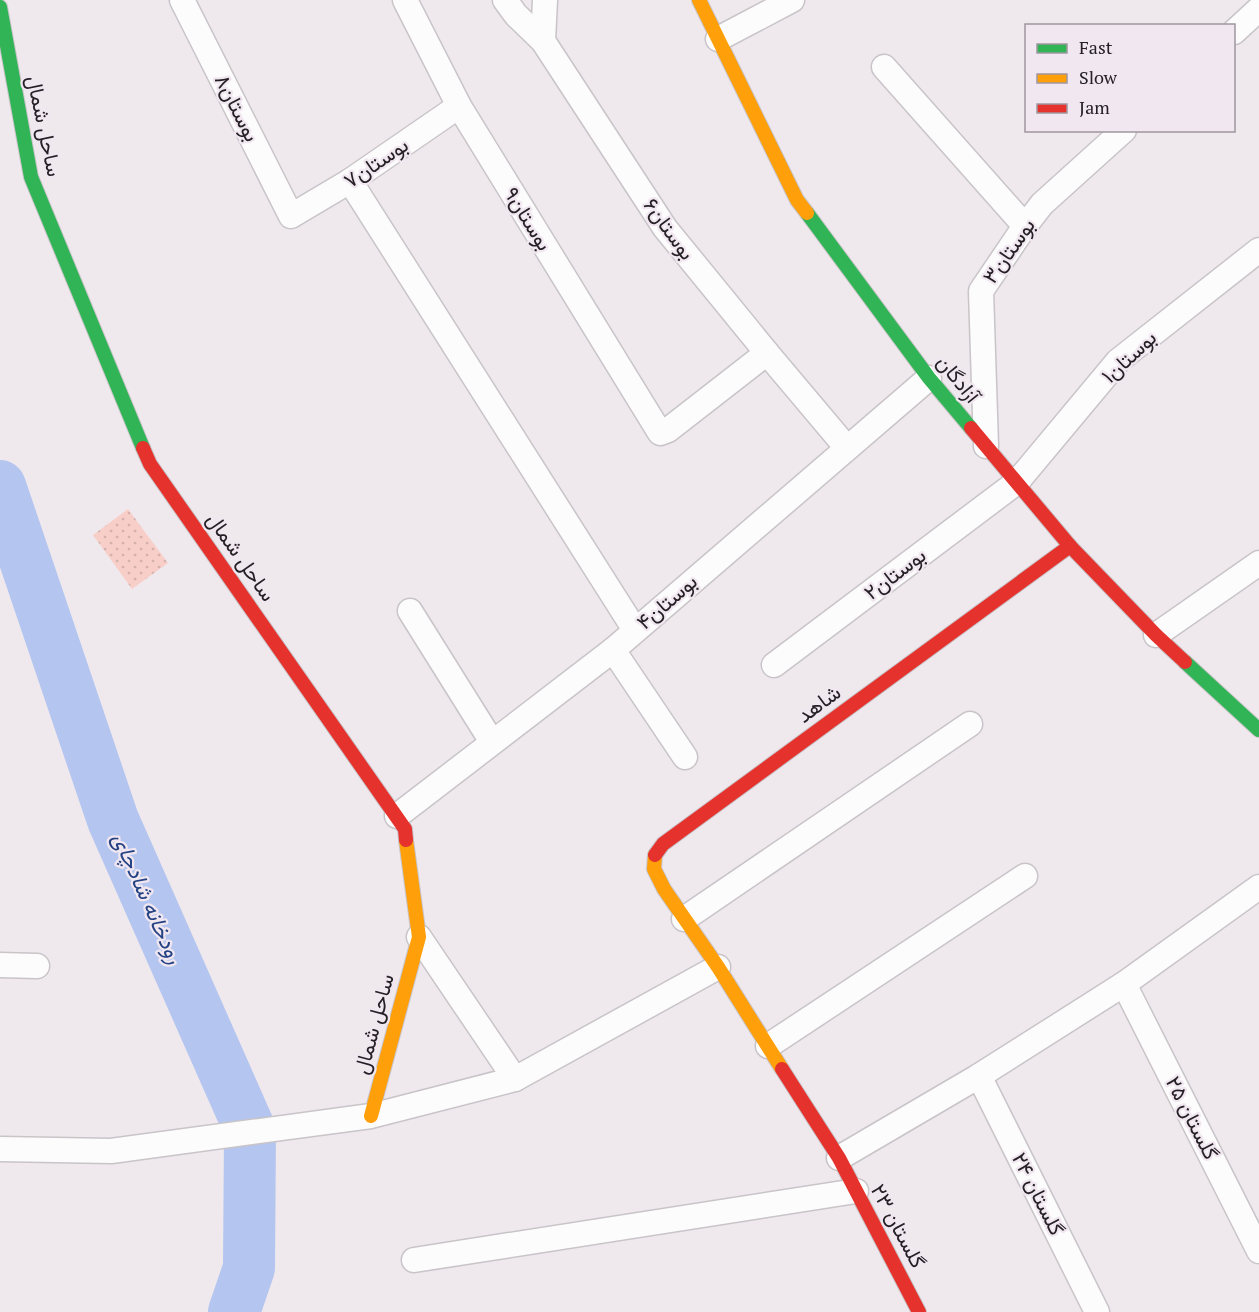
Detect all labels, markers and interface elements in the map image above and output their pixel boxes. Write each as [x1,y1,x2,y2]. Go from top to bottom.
legend [1025,24,1235,132]
text: Fast [1079,35,1113,59]
text: Slow [1079,65,1118,89]
street label: بوستان۸ [209,69,267,146]
street label: ساحل شمال [21,73,69,179]
text: Jam [1079,95,1110,119]
street label: بوستان۷ [338,130,413,194]
street label: بوستان۹ [498,181,559,256]
street label: بوستان۶ [638,192,702,265]
street label: بوستان۳ [976,212,1041,289]
street label: بوستان۱ [1095,324,1162,389]
street label: آزادگان [931,348,988,410]
street label: ساحل شمال [201,506,283,607]
street label: بوستان۲ [858,541,931,606]
street label: بوستان۴ [630,567,703,635]
street label: شاهد [791,678,846,729]
water label: رودخانه شادچای [106,828,191,969]
street label: ساحل شمال [346,970,400,1077]
street label: گلستان ۲۵ [1160,1071,1226,1164]
street label: گلستان ۲۴ [1006,1147,1072,1240]
street label: گلستان ۲۳ [865,1179,933,1272]

